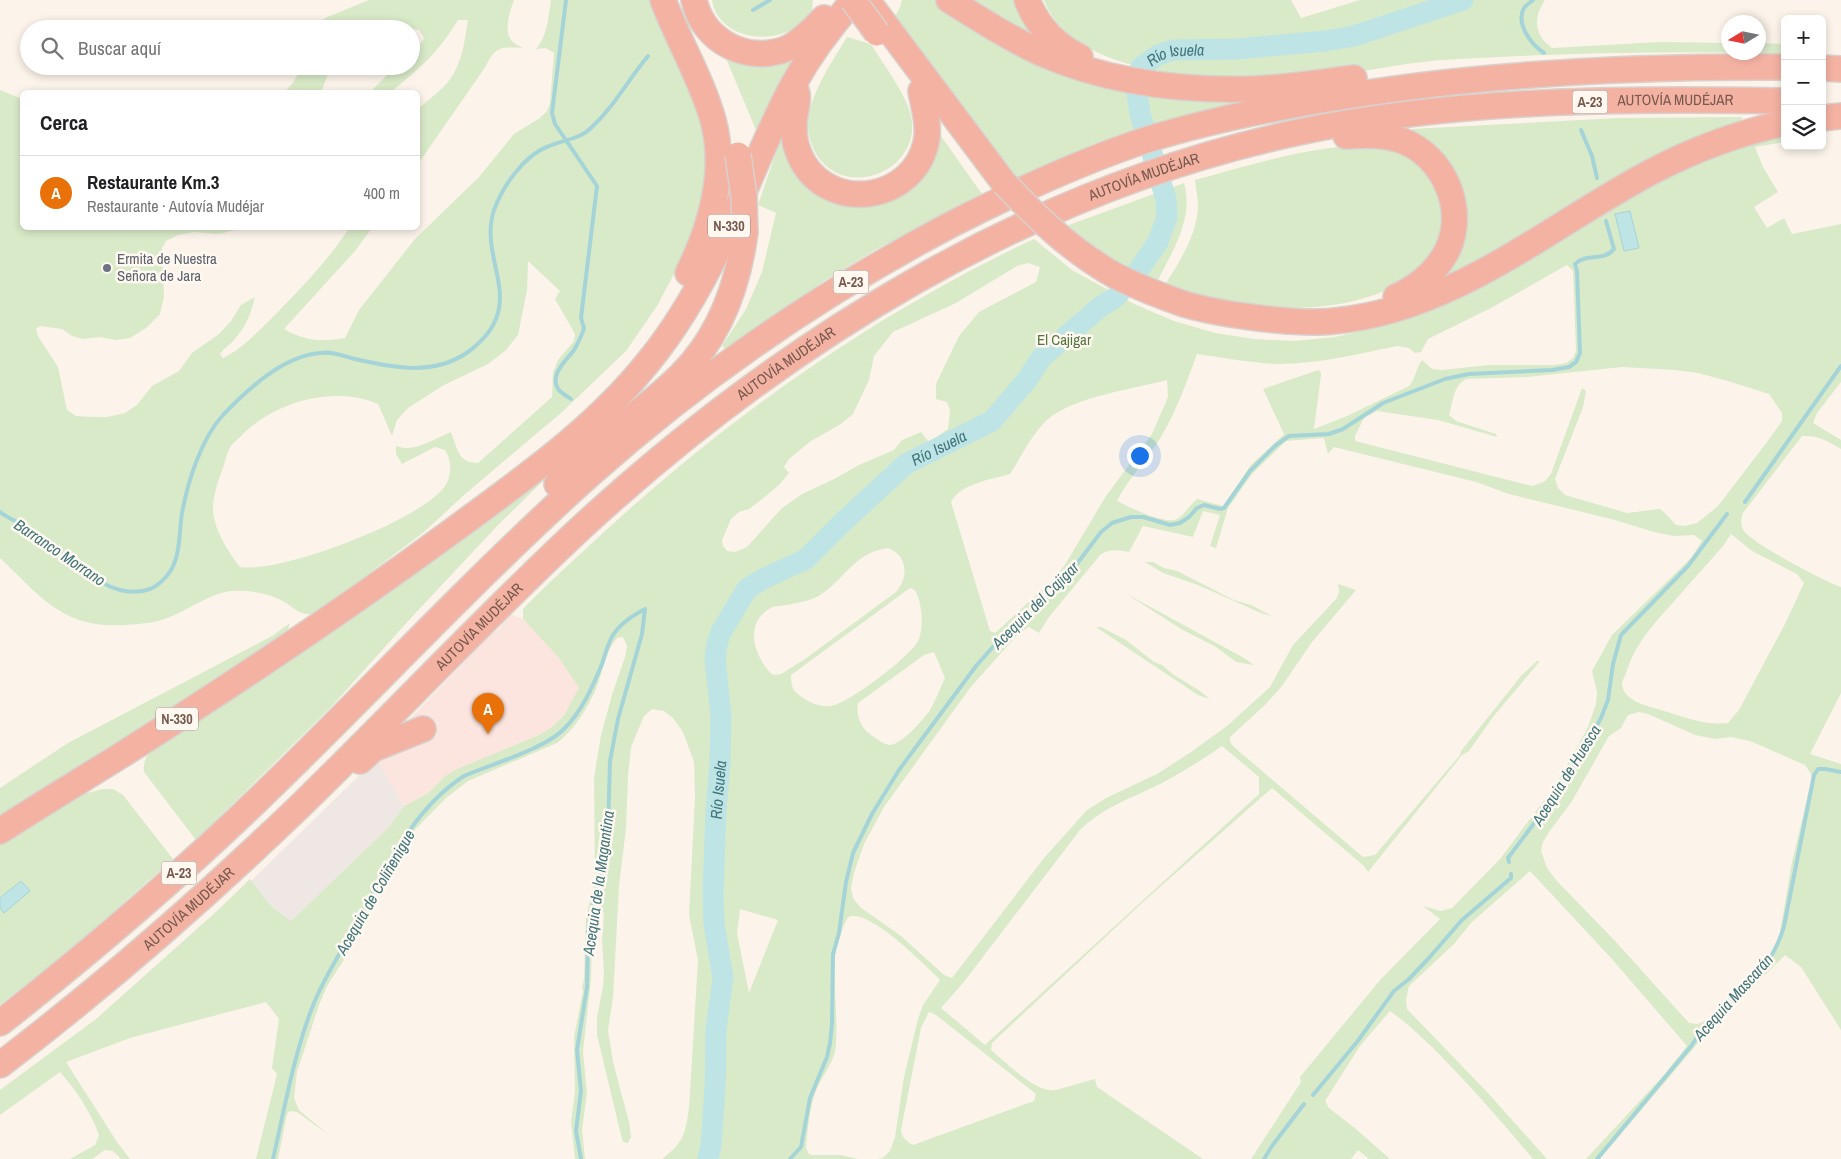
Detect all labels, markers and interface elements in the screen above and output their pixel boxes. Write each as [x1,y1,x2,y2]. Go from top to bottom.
north arrow [1721,15,1766,60]
map controls [1781,15,1826,150]
button: + [1781,15,1826,60]
search box [20,20,420,75]
icon: search [38,34,66,62]
text: Buscar aquí [78,35,161,61]
water label: Río Isuela [1142,39,1204,71]
button: − [1781,60,1826,105]
street label: AUTOVÍA MUDÉJAR [1616,89,1734,110]
road number: A-23 [1572,90,1608,114]
button: layers [1781,105,1826,150]
text: Cerca [40,108,88,137]
street label: AUTOVÍA MUDÉJAR [1084,147,1202,206]
text: Restaurante Km.3 [87,169,219,195]
text: A [51,182,61,204]
text: 400 m [364,182,400,204]
text: Restaurante · Autovía Mudéjar [87,195,264,217]
road number: N-330 [708,215,750,238]
place label: Ermita de Nuestra Señora de Jara [117,248,217,286]
marker: Ermita de Nuestra Señora de Jara [101,262,113,274]
road number: A-23 [834,270,868,294]
street label: AUTOVÍA MUDÉJAR [731,321,839,405]
park label: El Cajigar [1037,329,1091,350]
water label: Río Isuela [907,425,970,471]
your location [1127,443,1153,469]
water label: Barranco Morrano [10,513,110,591]
water label: Acequia del Cajigar [986,556,1084,654]
street label: AUTOVÍA MUDÉJAR [430,578,527,676]
pin: A [472,693,504,734]
road number: N-330 [156,708,198,731]
water label: Acequia de Huesca [1526,721,1606,830]
water label: Río Isuela [705,759,731,820]
water label: Acequia de la Magantina [577,809,619,958]
water label: Acequia de Coliñenigue [330,826,420,959]
road number: A-23 [162,861,196,884]
street label: AUTOVÍA MUDÉJAR [137,862,239,955]
water label: Acequia Mascarán [1688,949,1778,1046]

